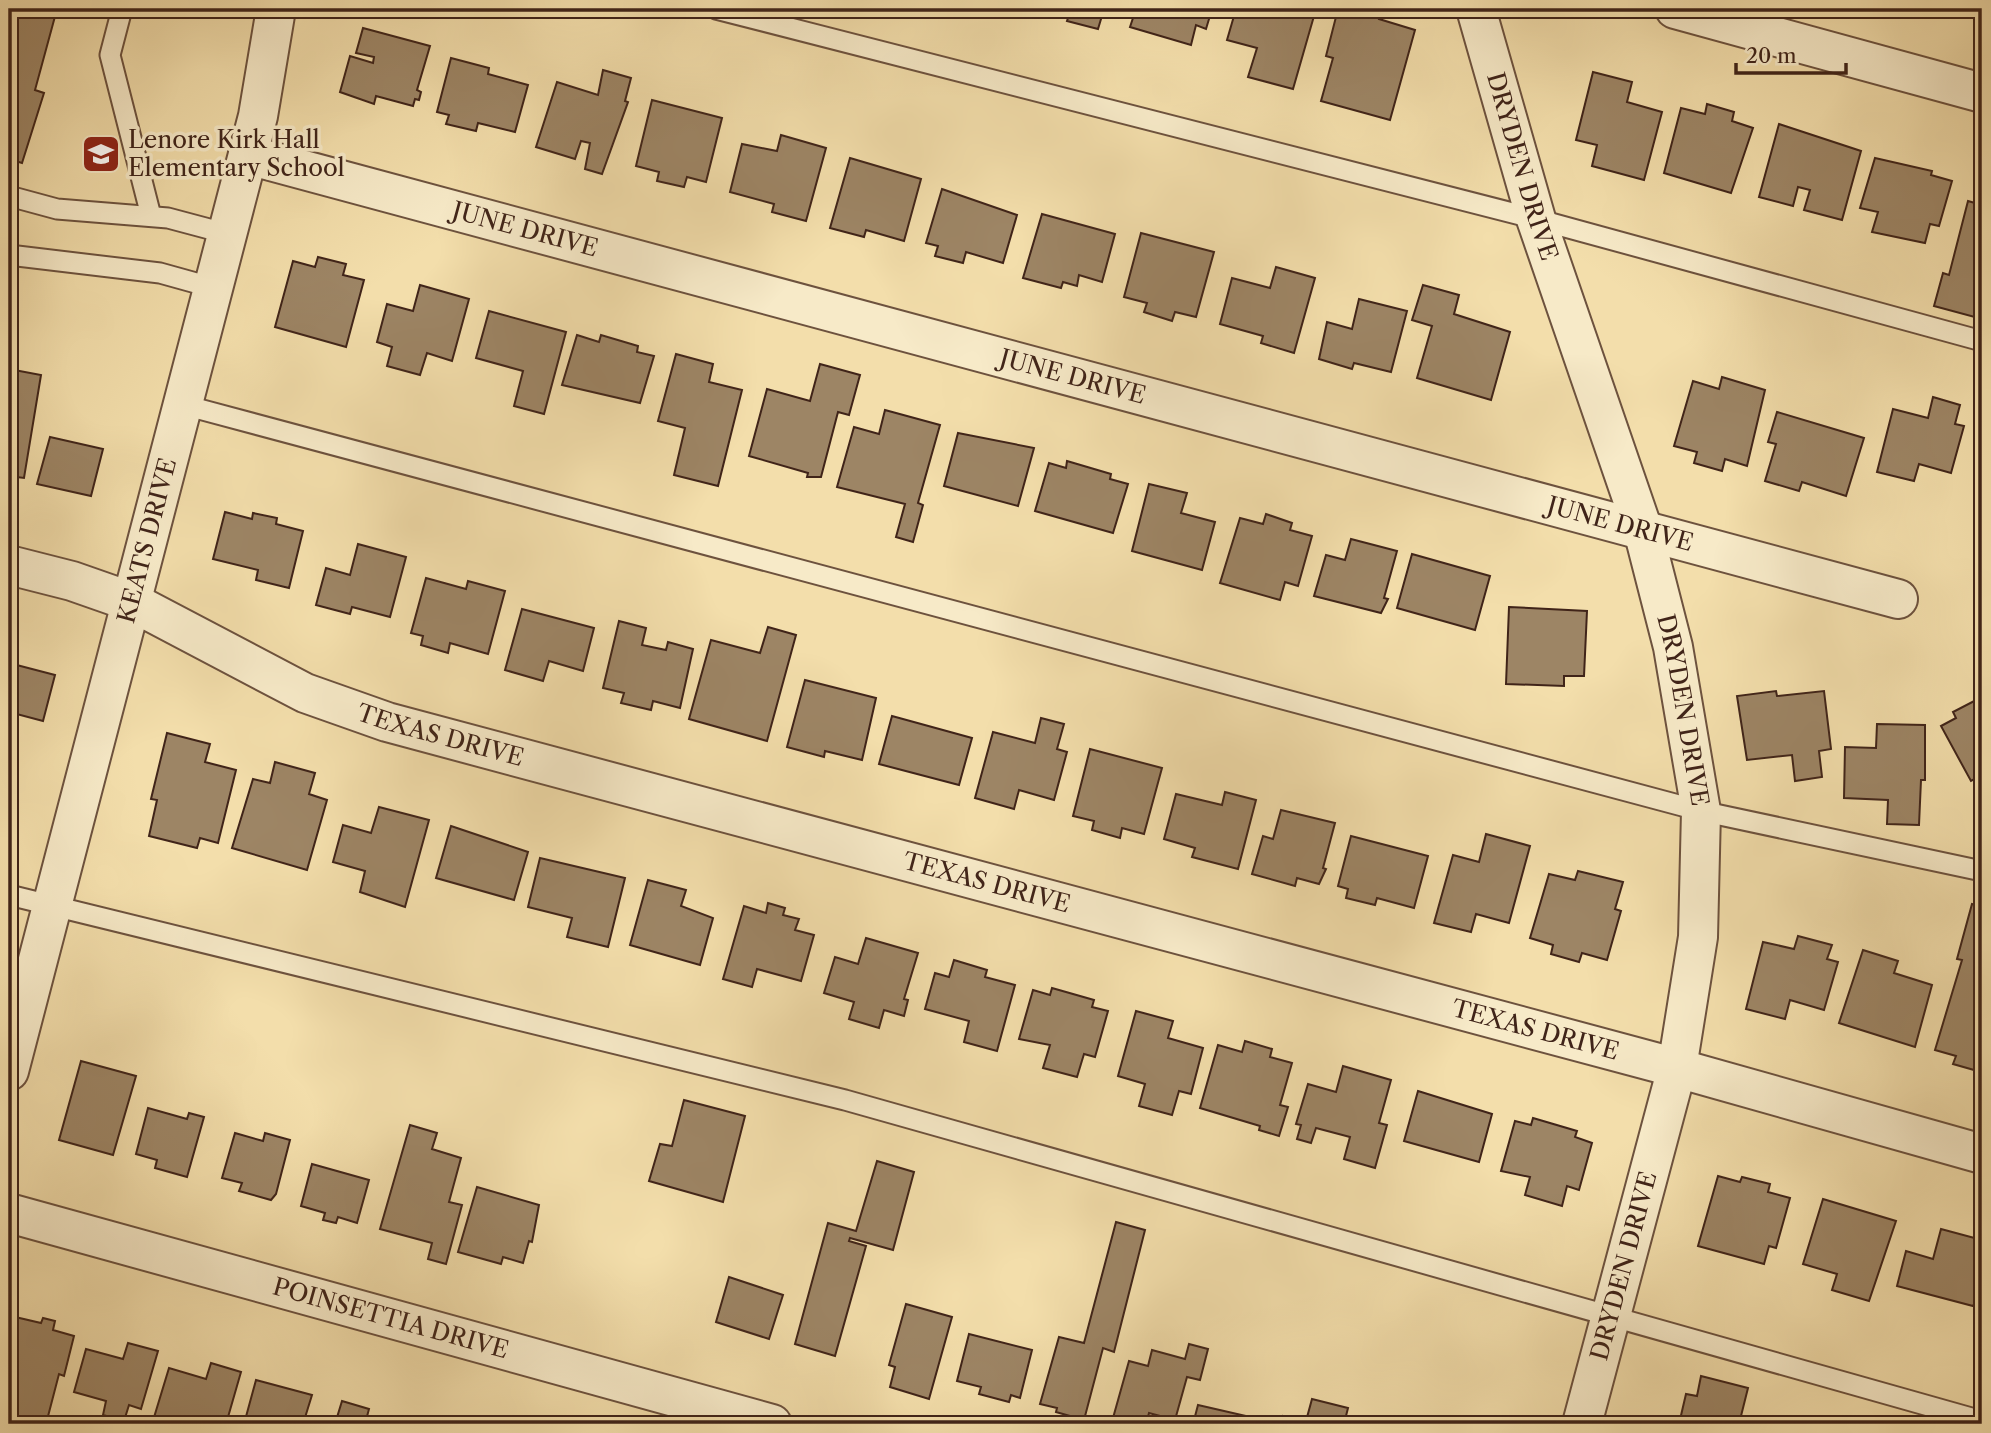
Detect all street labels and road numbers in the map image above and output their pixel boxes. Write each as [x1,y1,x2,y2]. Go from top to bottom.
street label: DRYDEN DRIVE [1481,69,1564,264]
street label: JUNE DRIVE [445,195,601,263]
street label: JUNE DRIVE [993,342,1149,410]
street label: KEATS DRIVE [111,455,182,626]
street label: JUNE DRIVE [1540,489,1696,557]
street label: DRYDEN DRIVE [1651,611,1715,808]
street label: TEXAS DRIVE [353,698,527,772]
street label: TEXAS DRIVE [900,846,1074,919]
street label: TEXAS DRIVE [1449,993,1622,1066]
street label: DRYDEN DRIVE [1584,1168,1663,1364]
street label: POINSETTIA DRIVE [270,1272,512,1364]

